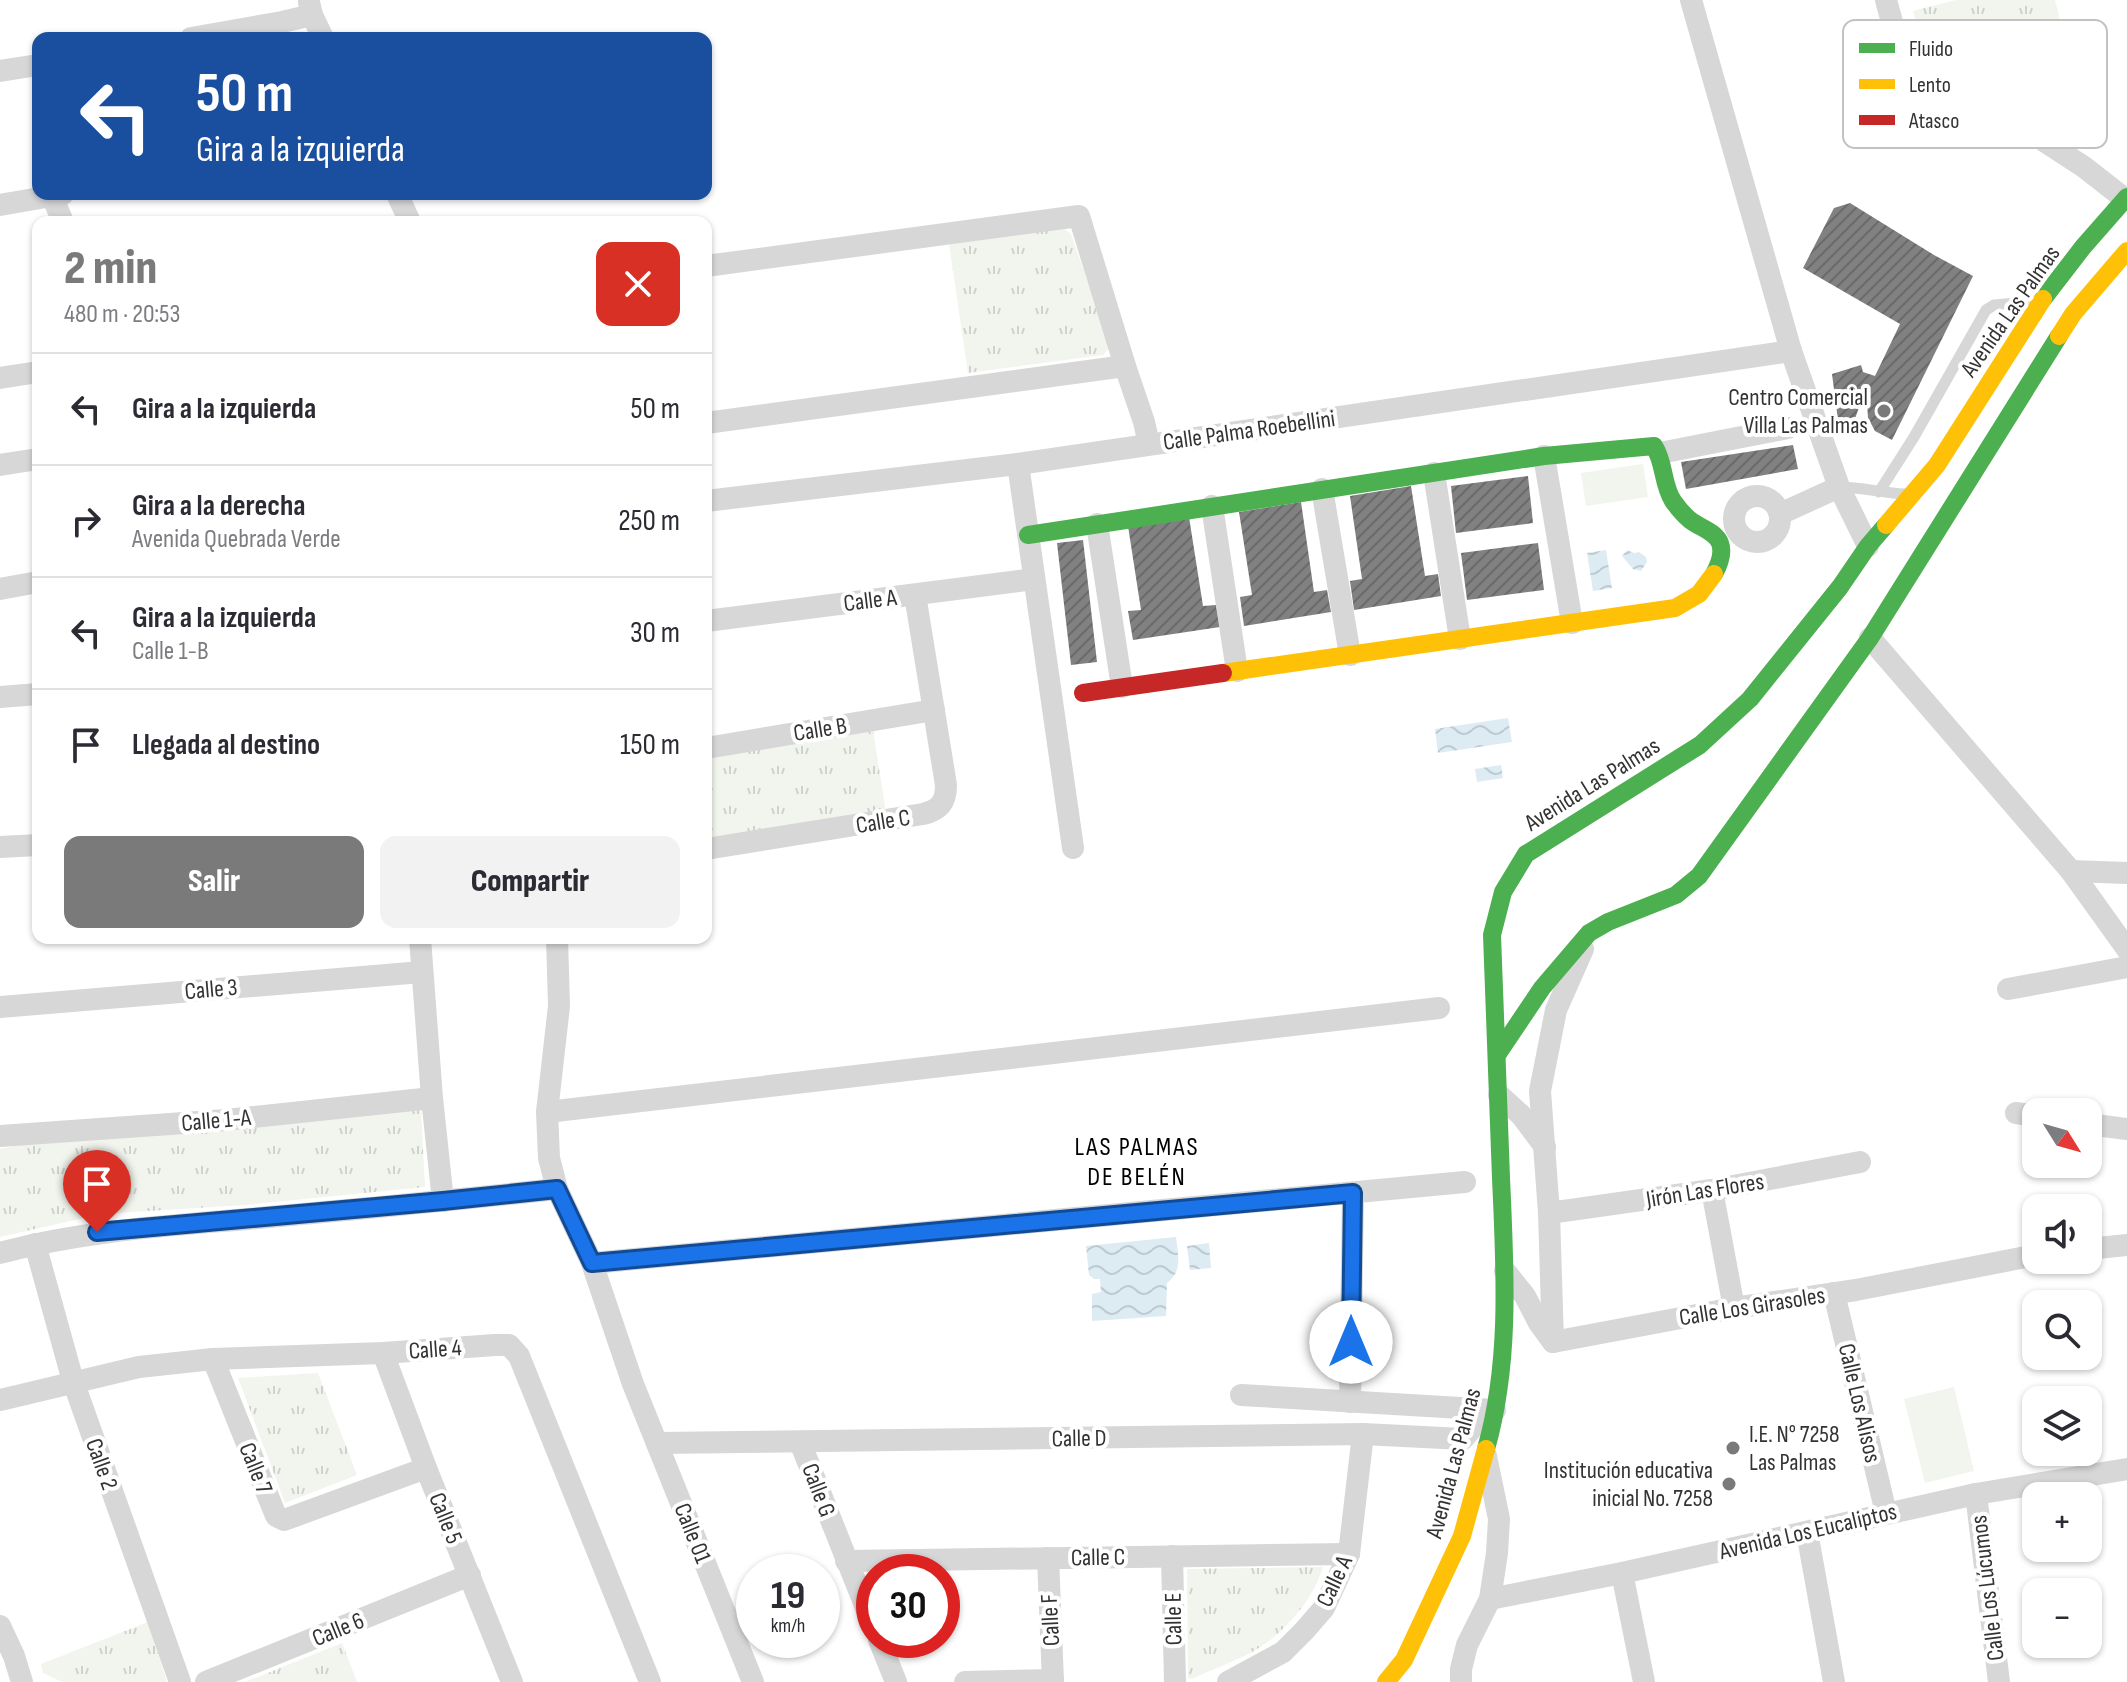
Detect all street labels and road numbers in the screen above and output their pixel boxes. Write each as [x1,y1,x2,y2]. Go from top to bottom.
street label: Avenida Las Palmas [1954,240,2066,383]
street label: Calle Palma Roebellini [1161,404,1337,457]
street label: Calle A [842,583,899,618]
street label: Calle B [791,711,849,748]
street label: Avenida Las Palmas [1518,731,1665,838]
street label: Calle C [854,803,912,840]
street label: Calle 3 [183,973,239,1006]
street label: Calle 1-A [180,1103,253,1138]
street label: Jirón Las Flores [1643,1167,1766,1214]
street label: Calle Los Girasoles [1677,1281,1827,1332]
street label: Calle 4 [408,1333,462,1366]
street label: Calle Los Alisos [1832,1341,1887,1465]
street label: Avenida Las Palmas [1419,1385,1487,1542]
street label: Calle D [1051,1424,1107,1453]
street label: Calle 2 [79,1434,124,1494]
street label: Calle 7 [232,1438,279,1498]
street label: Calle G [795,1459,842,1521]
street label: Calle 5 [422,1488,469,1548]
street label: Avenida Los Eucaliptos [1716,1497,1900,1566]
street label: Calle 01 [667,1499,718,1568]
street label: Calle Los Lúcumos [1964,1514,2011,1662]
street label: Calle C [1071,1543,1126,1572]
street label: Calle A [1310,1550,1359,1611]
street label: Calle E [1159,1592,1188,1646]
street label: Calle F [1035,1593,1066,1647]
street label: Calle 6 [308,1606,368,1653]

